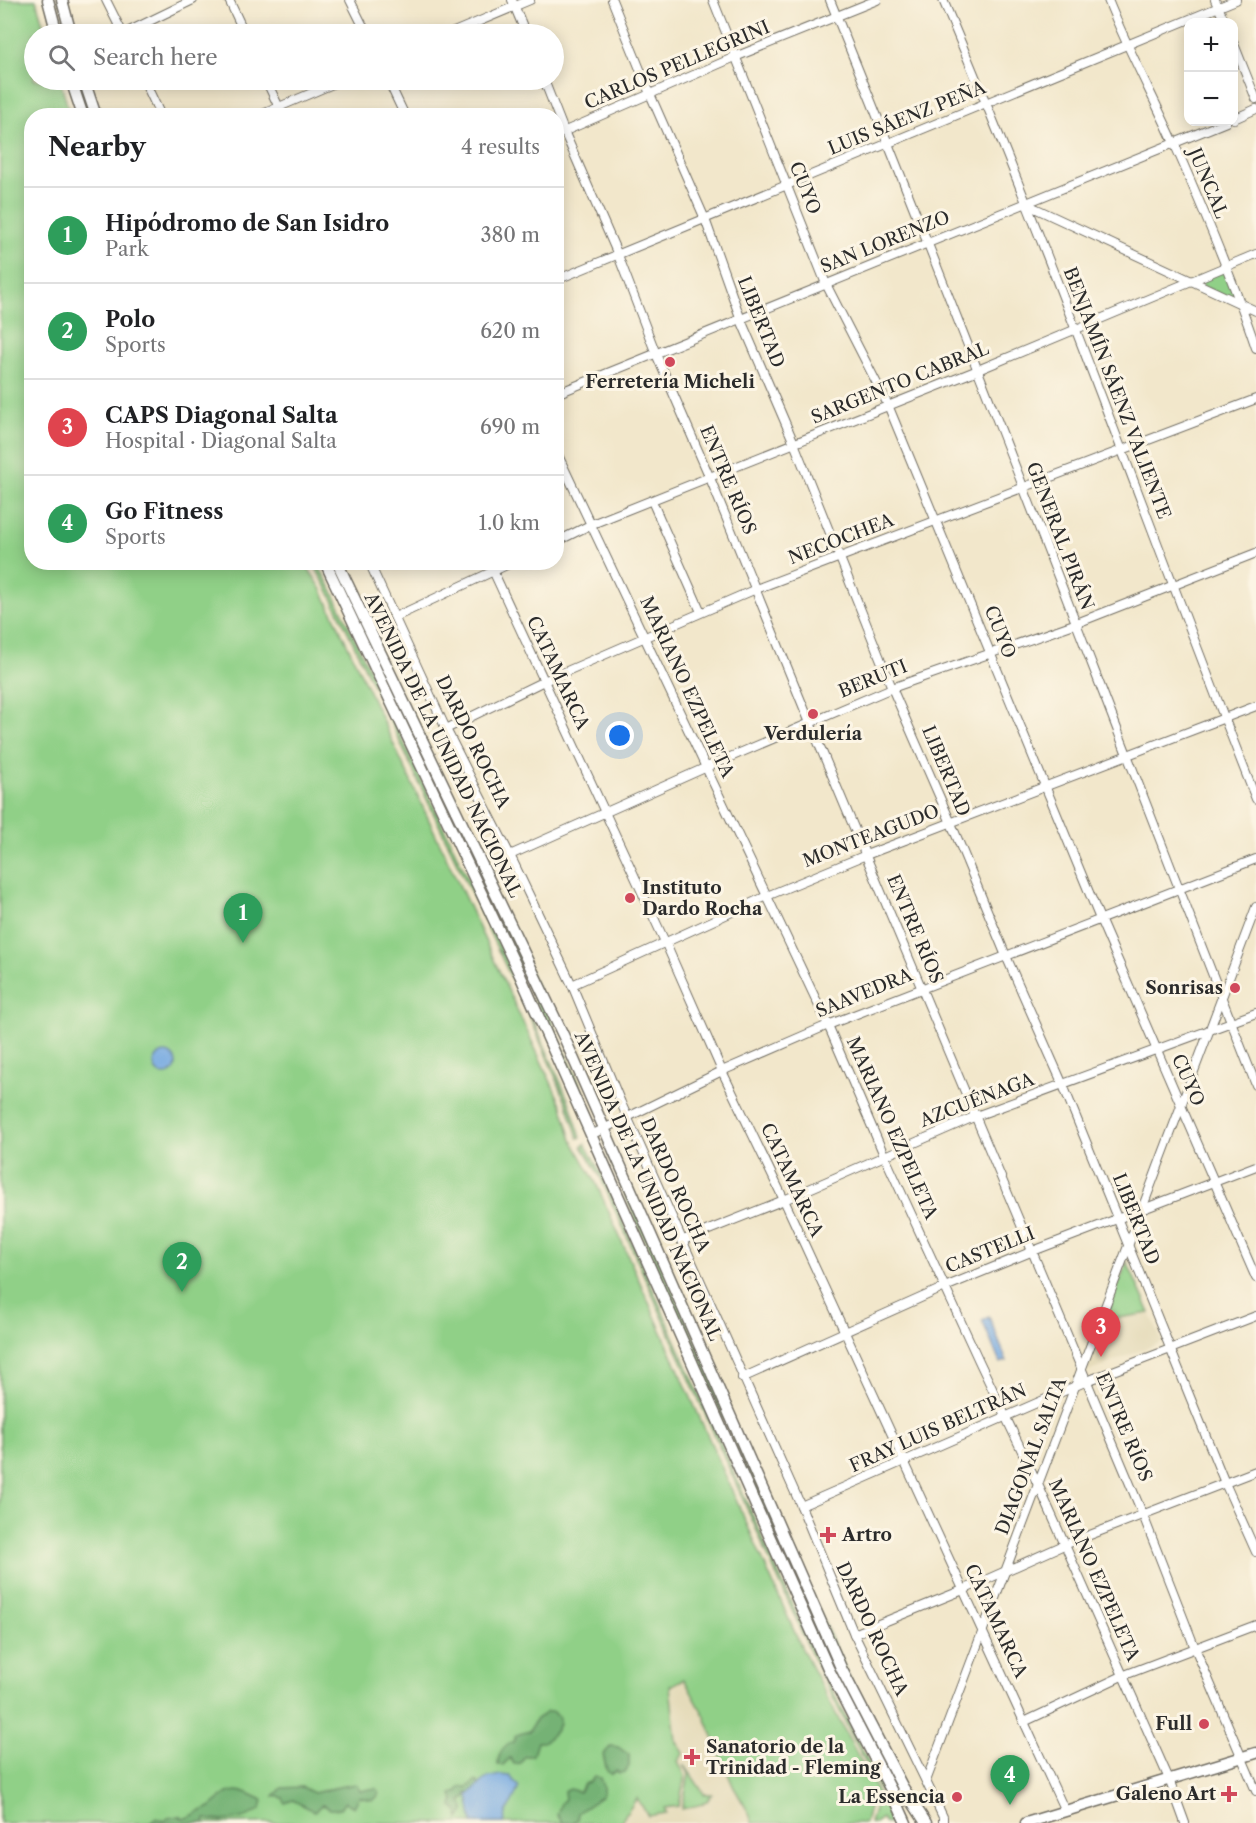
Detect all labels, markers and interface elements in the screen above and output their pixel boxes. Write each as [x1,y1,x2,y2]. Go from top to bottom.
street label: CARLOS PELLEGRINI [581,16,773,114]
map controls [1184,18,1238,126]
button: + [1184,18,1238,72]
search box [24,24,564,90]
icon: search [45,41,78,74]
text: Search here [93,44,218,71]
button: − [1184,72,1238,126]
street label: LUIS SÁENZ PEÑA [824,74,990,160]
text: Nearby [48,131,146,163]
text: 4 results [461,135,540,159]
street label: JUNCAL [1182,142,1233,222]
street label: CUYO [785,158,825,218]
street label: SAN LORENZO [817,206,953,278]
text: Hipódromo de San Isidro [105,210,389,237]
text: 1 [63,223,72,247]
text: 380 m [481,223,540,247]
text: Park [105,237,148,261]
street label: BENJAMÍN SÁENZ VALIENTE [1059,264,1176,522]
street label: LIBERTAD [733,273,789,371]
text: Polo [105,306,155,333]
text: 2 [62,319,73,343]
text: 620 m [480,319,540,343]
text: Sports [105,333,166,357]
street label: SARGENTO CABRAL [808,337,992,429]
marker: Ferretería Micheli [663,355,677,369]
place label: Ferretería Micheli [585,371,755,393]
text: CAPS Diagonal Salta [105,402,338,429]
text: 3 [62,415,73,439]
text: 690 m [480,415,540,439]
street label: ENTRE RÍOS [695,422,762,538]
text: Hospital · Diagonal Salta [105,429,337,453]
street label: GENERAL PIRÁN [1022,459,1099,613]
text: Go Fitness [105,498,223,525]
street label: NECOCHEA [785,509,897,569]
text: 4 [62,511,73,535]
text: 1.0 km [479,511,540,535]
text: Sports [105,525,166,549]
street label: AVENIDA DE LA UNIDAD NACIONAL [359,588,527,901]
street label: MARIANO EZPELETA [635,593,739,782]
street label: CUYO [980,602,1020,662]
street label: CATAMARCA [522,613,594,734]
street label: BERUTI [835,655,911,703]
street label: DARDO ROCHA [431,672,515,813]
marker: Verdulería [806,707,820,721]
your location [605,721,634,750]
street label: LIBERTAD [917,722,975,820]
place label: Verdulería [763,723,863,745]
street label: MONTEAGUDO [800,800,942,872]
street label: ENTRE RÍOS [882,871,949,987]
place label: Instituto Dardo Rocha [642,877,763,920]
marker: Instituto Dardo Rocha [623,891,637,905]
pin: 1 [224,894,262,943]
street label: SAAVEDRA [813,963,916,1022]
place label: Sonrisas [1145,977,1223,999]
marker: Sonrisas [1228,981,1242,995]
street label: AVENIDA DE LA UNIDAD NACIONAL [569,1027,727,1344]
street label: MARIANO EZPELETA [842,1033,943,1223]
street label: CUYO [1167,1051,1209,1110]
street label: AZCUÉNAGA [915,1067,1038,1132]
street label: DARDO ROCHA [635,1114,715,1257]
street label: CATAMARCA [756,1120,828,1241]
street label: LIBERTAD [1108,1170,1164,1268]
street label: CASTELLI [942,1222,1038,1278]
pin: 2 [162,1242,201,1292]
pin: 3 [1082,1308,1120,1357]
street label: ENTRE RÍOS [1091,1369,1158,1485]
street label: DIAGONAL SALTA [991,1374,1071,1538]
street label: FRAY LUIS BELTRÁN [846,1378,1030,1477]
street label: MARIANO EZPELETA [1044,1475,1145,1665]
place label: Artro [841,1524,892,1546]
marker: Artro [819,1526,837,1544]
street label: DARDO ROCHA [831,1558,913,1700]
street label: CATAMARCA [960,1561,1032,1682]
place label: Full [1155,1713,1192,1735]
marker: Full [1197,1717,1211,1731]
place label: Sanatorio de la Trinidad - Fleming [706,1736,881,1779]
marker: Sanatorio de la Trinidad - Fleming [683,1748,701,1766]
pin: 4 [990,1756,1030,1805]
place label: Galeno Art [1116,1783,1217,1805]
marker: Galeno Art [1220,1785,1238,1803]
place label: La Essencia [838,1786,946,1808]
marker: La Essencia [950,1790,964,1804]

